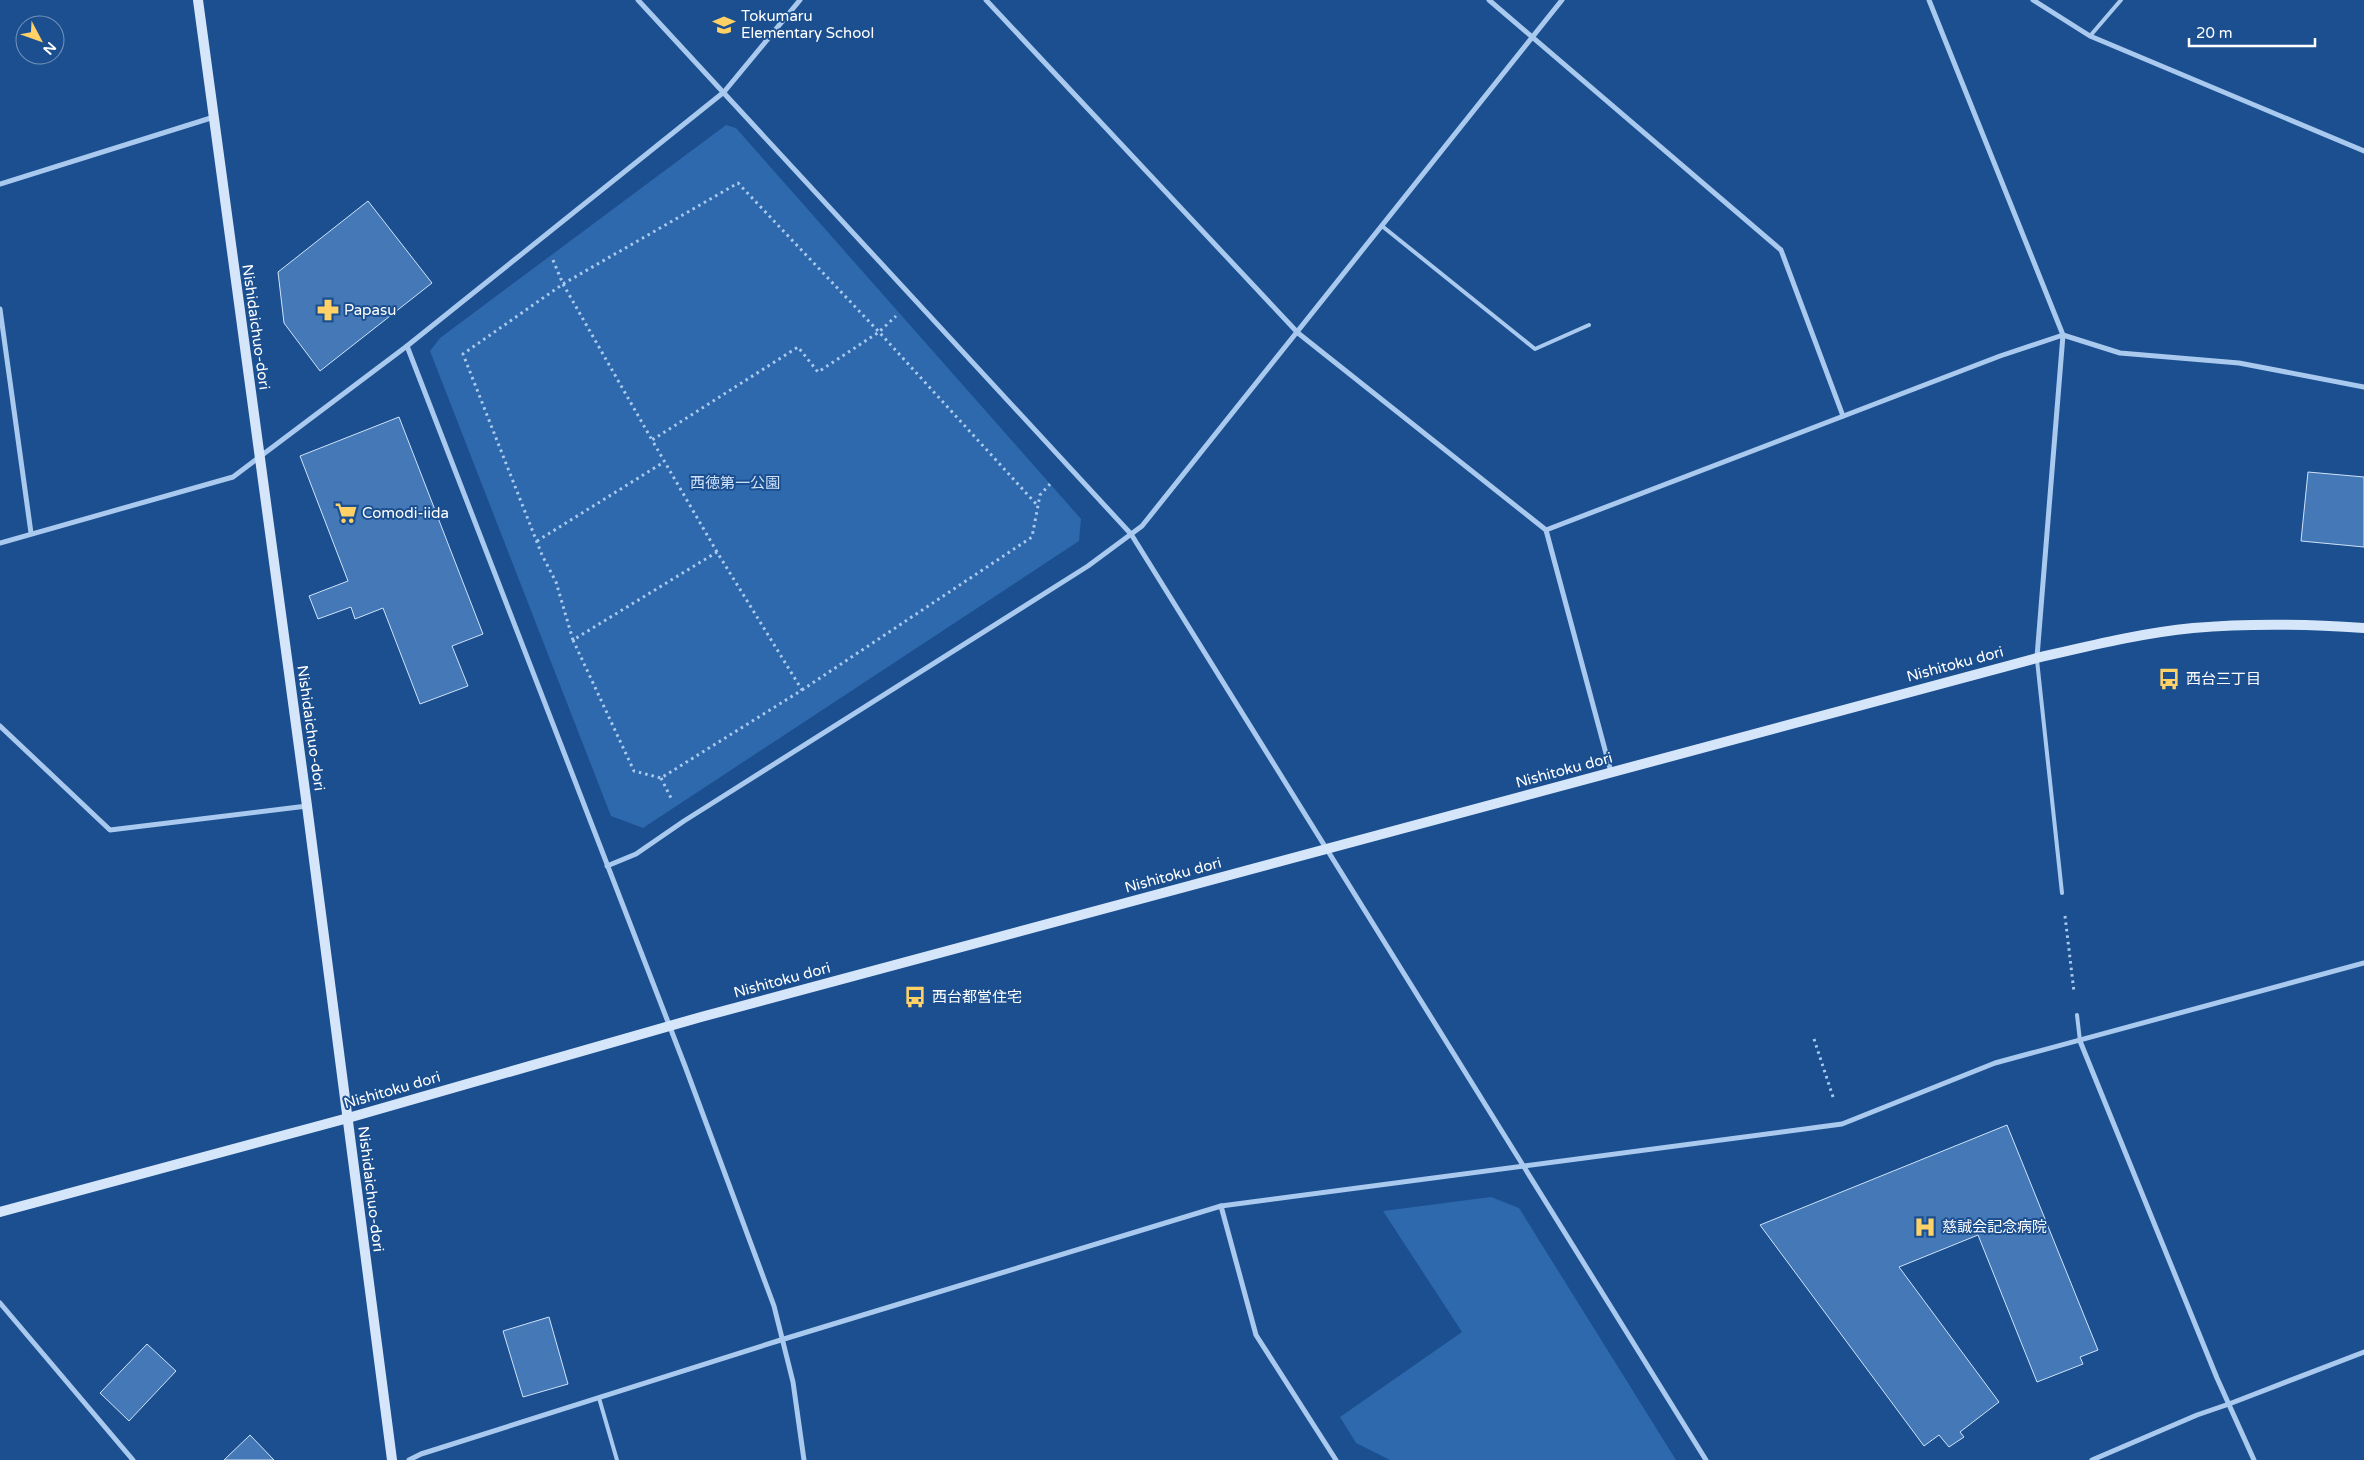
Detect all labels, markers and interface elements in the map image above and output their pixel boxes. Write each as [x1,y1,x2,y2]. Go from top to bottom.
place label: Tokumaru Elementary School [741,7,874,42]
school or university icon: Tokumaru Elementary School [711,12,737,38]
north arrow [15,15,65,65]
scale bar [2189,15,2315,47]
text: 20 m [2196,24,2233,42]
text: N [39,38,60,58]
street label: Nishidaichuo-dori [238,263,274,391]
pharmacy icon: Papasu [315,297,341,323]
place label: Papasu [344,301,396,319]
park label: 西徳第一公園 [690,474,780,492]
supermarket icon: Comodi-iida [333,500,359,526]
place label: Comodi-iida [362,504,449,522]
street label: Nishitoku dori [1905,642,2005,686]
street label: Nishidaichuo-dori [293,664,329,792]
bus stop icon: 西台三丁目 [2156,666,2182,692]
place label: 西台三丁目 [2186,670,2261,688]
street label: Nishitoku dori [1514,748,1614,792]
street label: Nishitoku dori [1123,853,1223,897]
street label: Nishitoku dori [732,958,832,1002]
bus stop icon: 西台都営住宅 [902,984,928,1010]
place label: 西台都営住宅 [932,988,1022,1006]
street label: Nishitoku dori [342,1068,442,1112]
street label: Nishidaichuo-dori [354,1125,388,1253]
hospital icon: 慈誠会記念病院 [1912,1214,1938,1240]
place label: 慈誠会記念病院 [1942,1218,2047,1236]

